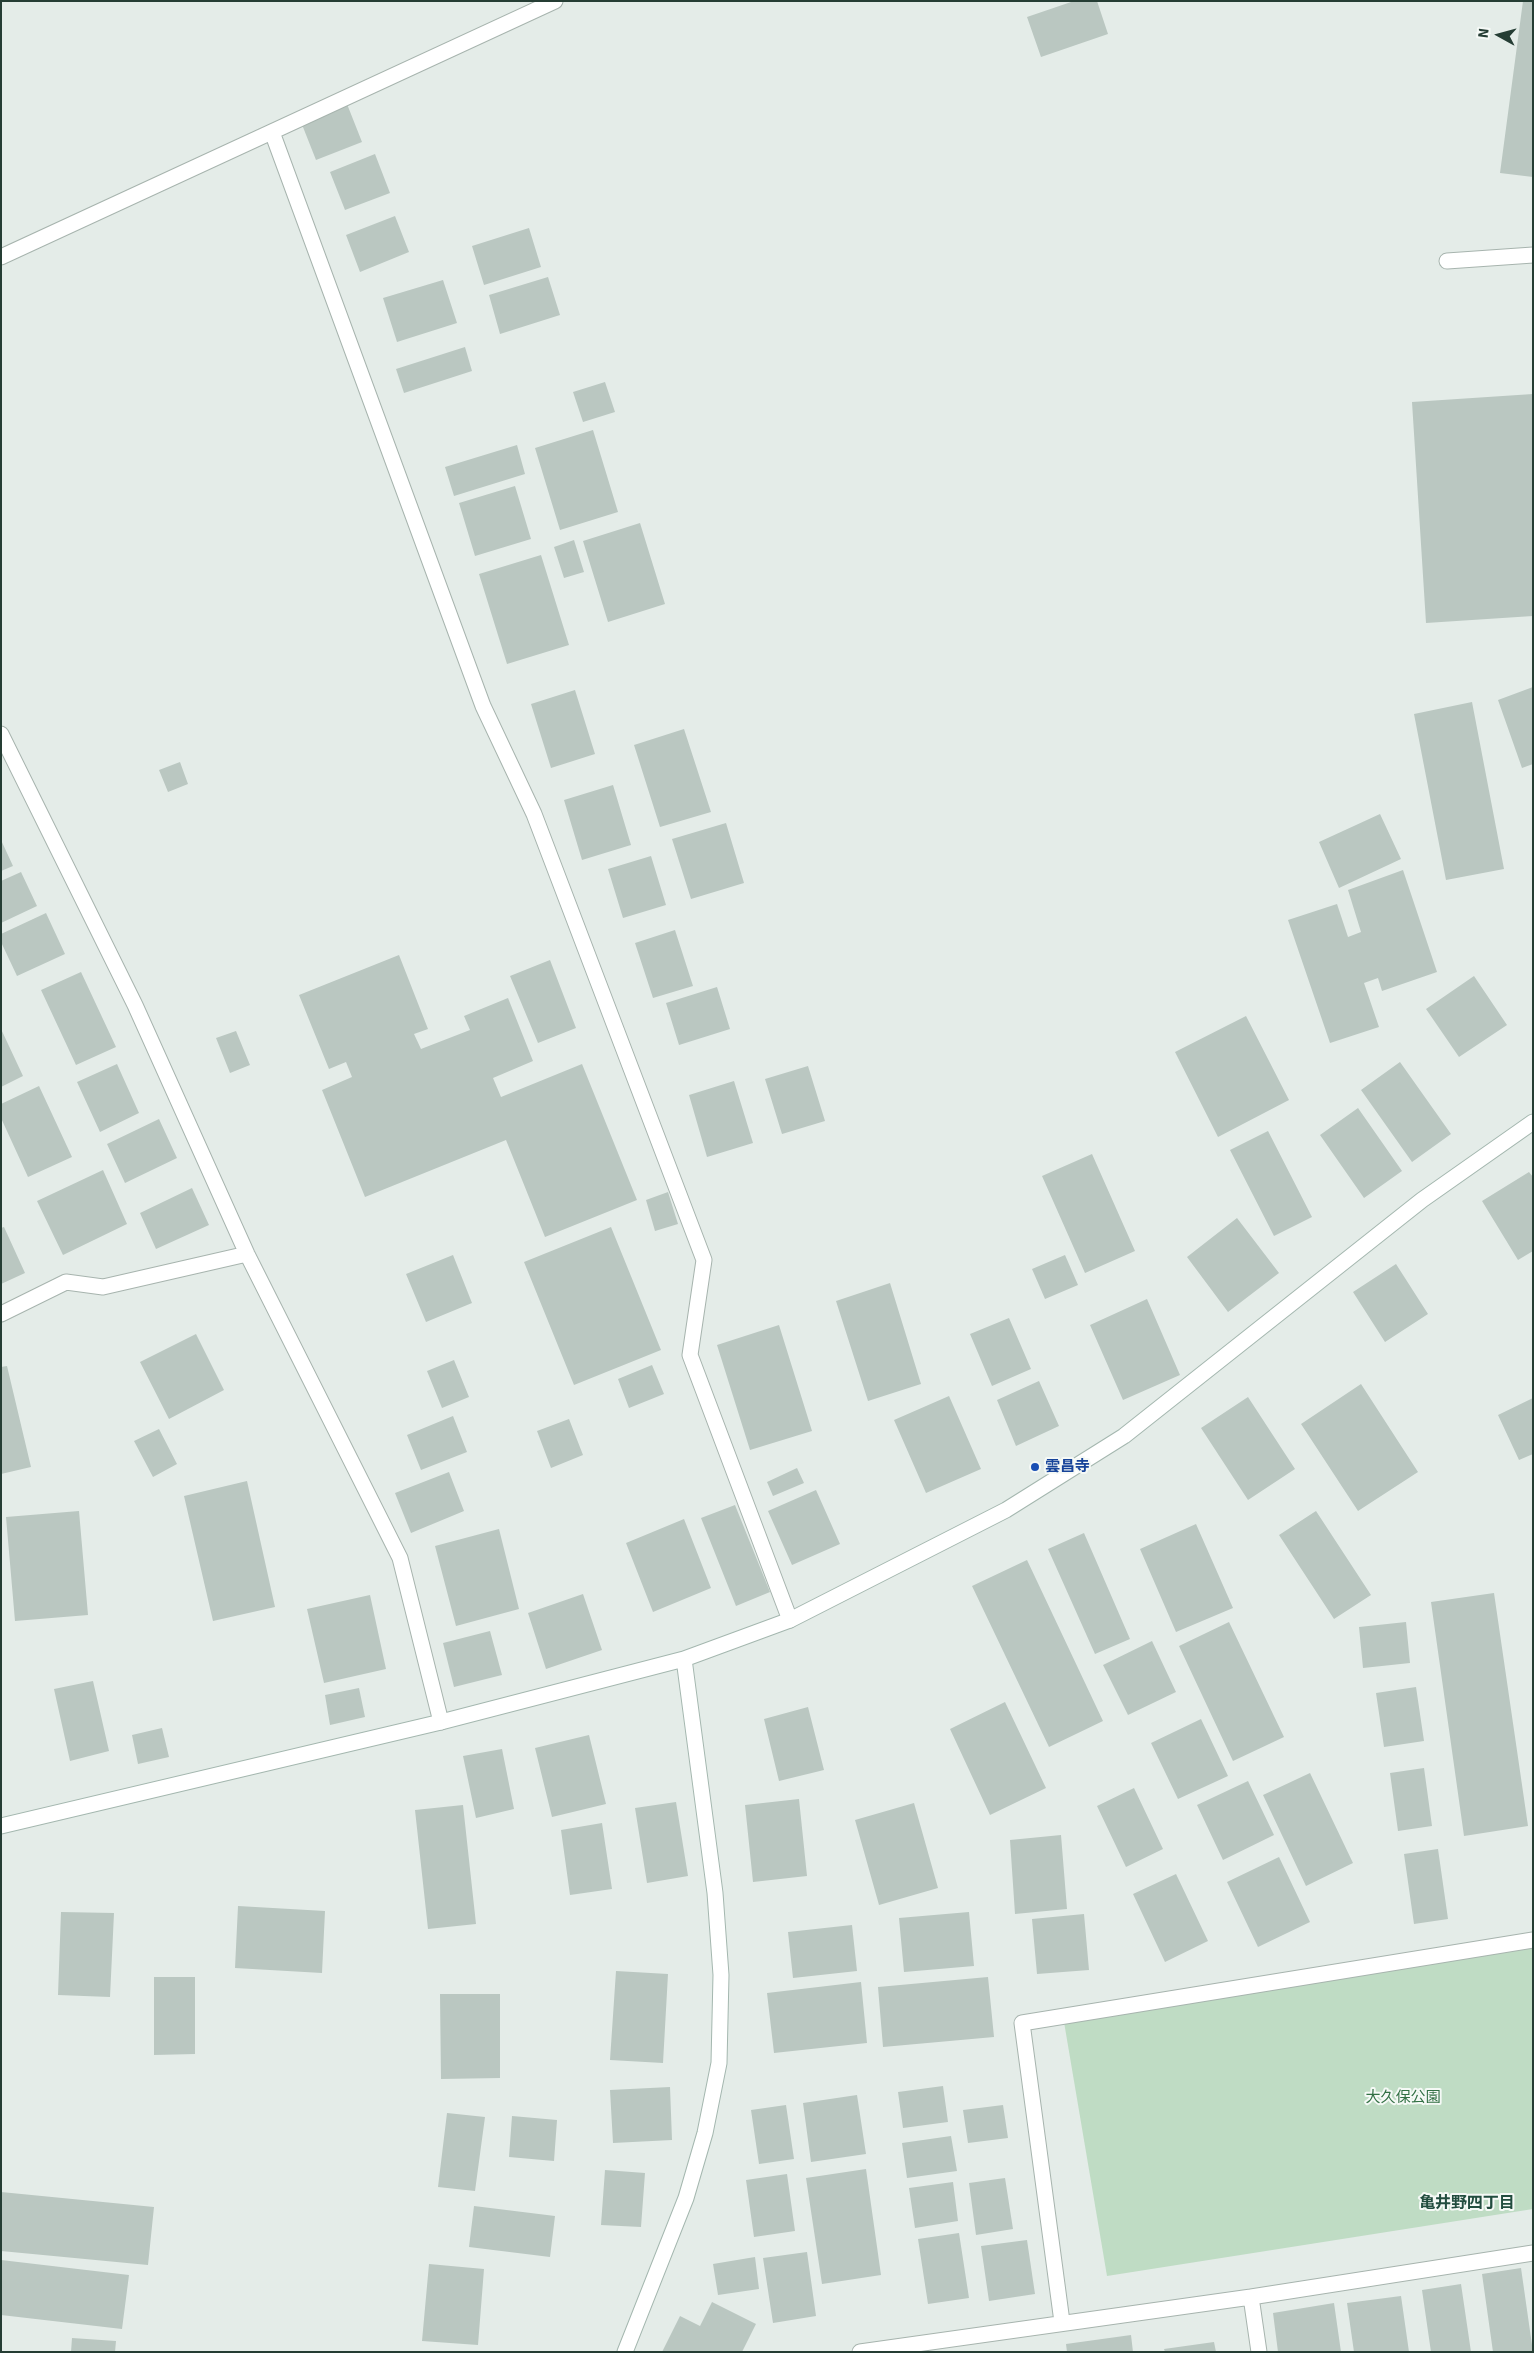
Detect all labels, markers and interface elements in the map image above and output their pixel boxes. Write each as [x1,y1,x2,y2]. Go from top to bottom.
north arrow [1474,10,1524,60]
text: N [1475,27,1493,39]
place label: 雲昌寺 [1045,1458,1090,1476]
marker: 雲昌寺 [1029,1461,1041,1473]
park label: 大久保公園 [1366,2089,1440,2107]
district label: 亀井野四丁目 [1419,2194,1515,2214]

